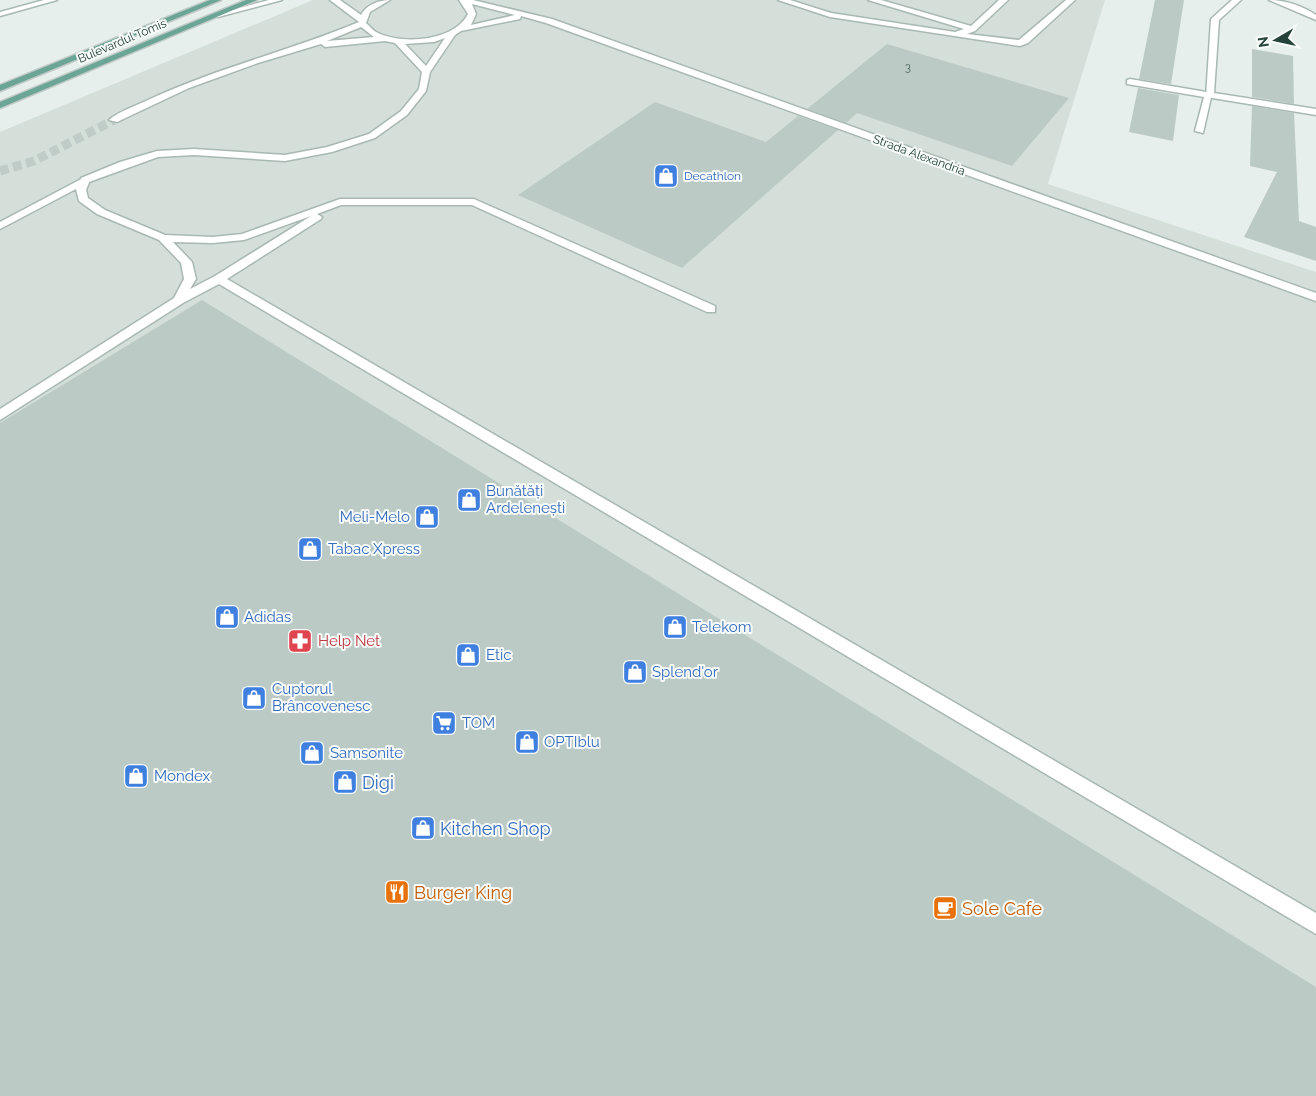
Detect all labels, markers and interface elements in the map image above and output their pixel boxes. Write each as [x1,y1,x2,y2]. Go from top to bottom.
north arrow [1251,15,1301,65]
street label: Bulevardul Tomis [76,16,169,66]
text: N [1254,36,1272,49]
house number: 3 [905,61,911,74]
street label: Strada Alexandria [871,132,967,178]
shop icon: Decathlon [653,163,679,189]
place label: Decathlon [684,169,741,183]
place label: Bunătăți Ardelenești [486,482,565,517]
shop icon: Bunătăți Ardelenești [456,487,482,513]
shop icon: Meli-Melo [414,504,440,530]
place label: Meli-Melo [340,508,410,526]
shop icon: Tabac Xpress [297,536,323,562]
place label: Tabac Xpress [328,540,420,558]
shop icon: Adidas [214,604,240,630]
place label: Adidas [244,608,291,626]
shop icon: Telekom [662,614,688,640]
place label: Telekom [692,618,751,636]
pharmacy icon: Help Net [287,628,313,654]
place label: Help Net [318,632,380,650]
shop icon: Etic [455,642,481,668]
place label: Etic [486,646,512,664]
shop icon: Splend'or [622,659,648,685]
place label: Splend'or [652,663,719,681]
place label: Cuptorul Brâncovenesc [272,680,371,715]
shop icon: Cuptorul Brâncovenesc [241,685,267,711]
supermarket icon: TOM [431,710,457,736]
place label: TOM [462,714,495,732]
shop icon: OPTIblu [514,729,540,755]
place label: OPTIblu [544,733,600,751]
shop icon: Samsonite [299,740,325,766]
place label: Samsonite [330,744,403,762]
shop icon: Mondex [123,763,149,789]
place label: Mondex [154,767,211,785]
shop icon: Digi [332,769,358,795]
place label: Digi [362,772,394,793]
shop icon: Kitchen Shop [410,815,436,841]
place label: Kitchen Shop [440,818,551,839]
restaurant icon: Burger King [384,879,410,905]
place label: Burger King [414,882,512,903]
cafe icon: Sole Cafe [932,895,958,921]
place label: Sole Cafe [962,898,1042,919]

